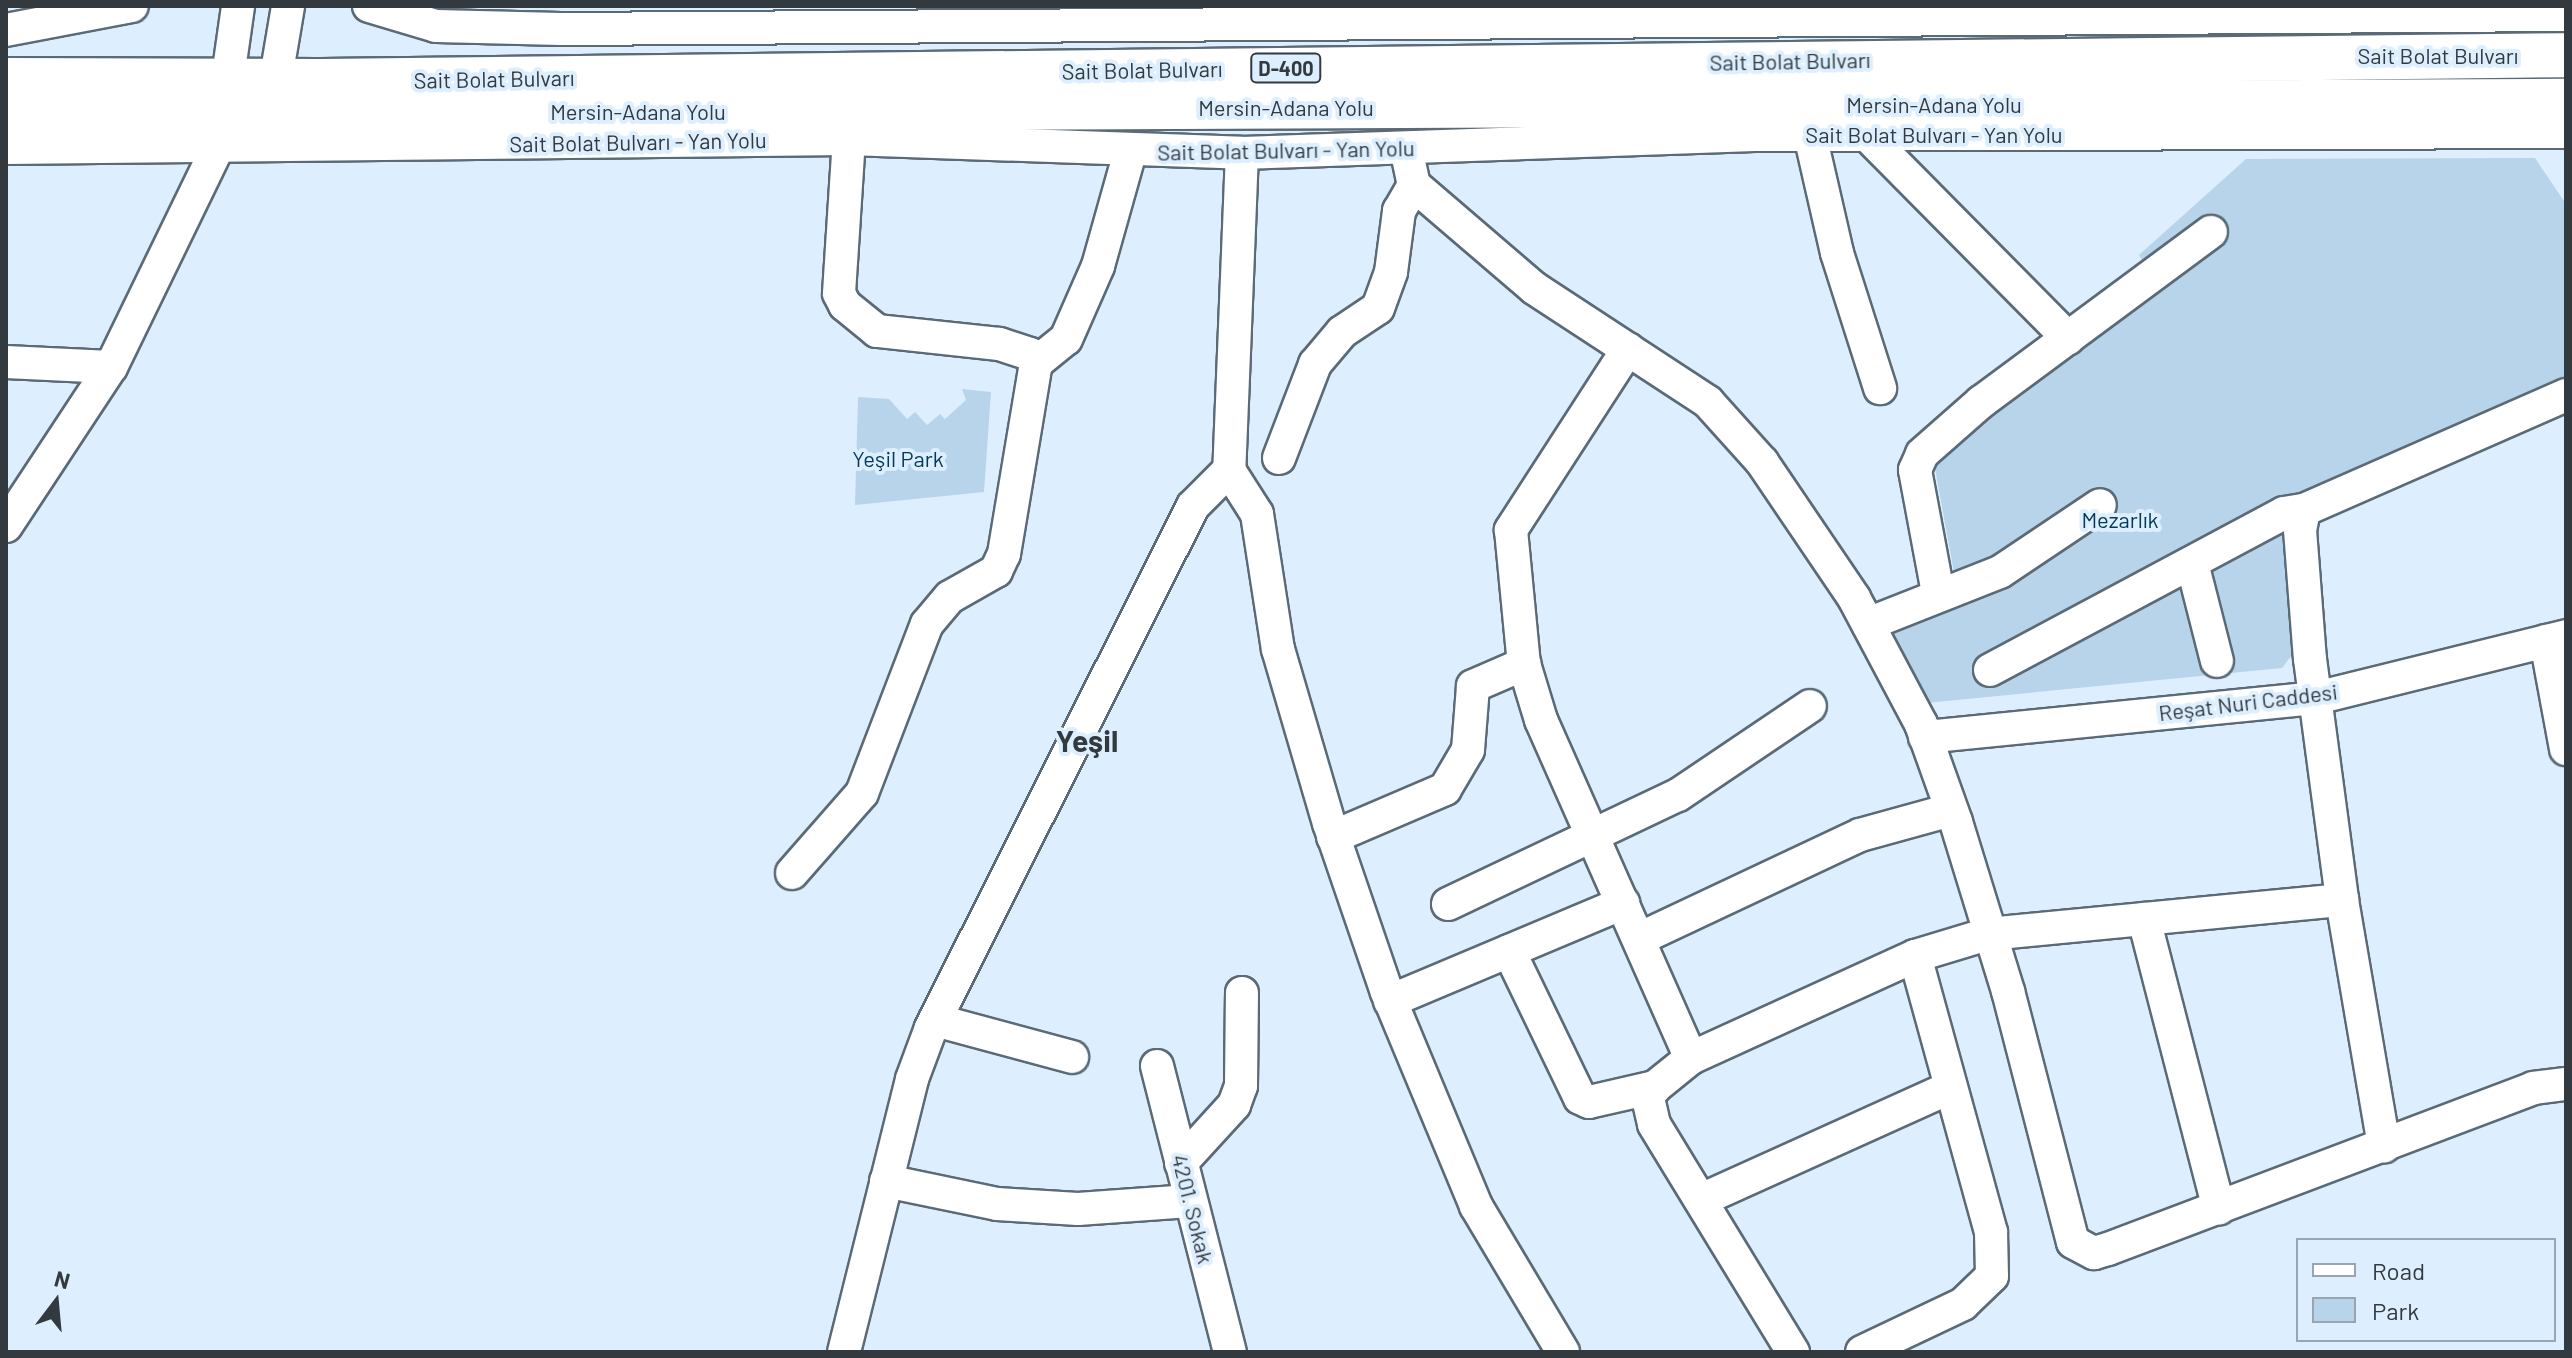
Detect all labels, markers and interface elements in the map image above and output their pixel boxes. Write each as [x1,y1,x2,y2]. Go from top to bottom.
street label: Sait Bolat Bulvarı [2358,43,2518,69]
street label: Sait Bolat Bulvarı [1709,46,1871,76]
road number: D-400 [1250,52,1322,84]
street label: Sait Bolat Bulvarı [1061,55,1223,85]
street label: Sait Bolat Bulvarı [413,64,575,94]
street label: Mersin-Adana Yolu [1846,92,2022,118]
street label: Mersin-Adana Yolu [1198,95,1374,121]
street label: Mersin-Adana Yolu [550,99,726,125]
street label: Sait Bolat Bulvarı - Yan Yolu [1805,122,2063,148]
street label: Sait Bolat Bulvarı - Yan Yolu [509,127,767,157]
street label: Sait Bolat Bulvarı - Yan Yolu [1157,135,1415,165]
park label: Yeşil Park [852,446,944,472]
park label: Mezarlık [2081,507,2159,533]
street label: Reşat Nuri Caddesi [2157,678,2339,726]
district label: Yeşil [1056,722,1118,758]
street label: 4201. Sokak [1167,1152,1219,1266]
legend [2296,1238,2556,1342]
text: Road [2372,1256,2425,1285]
north arrow [16,1262,96,1342]
text: N [52,1264,73,1293]
text: Park [2372,1296,2419,1325]

